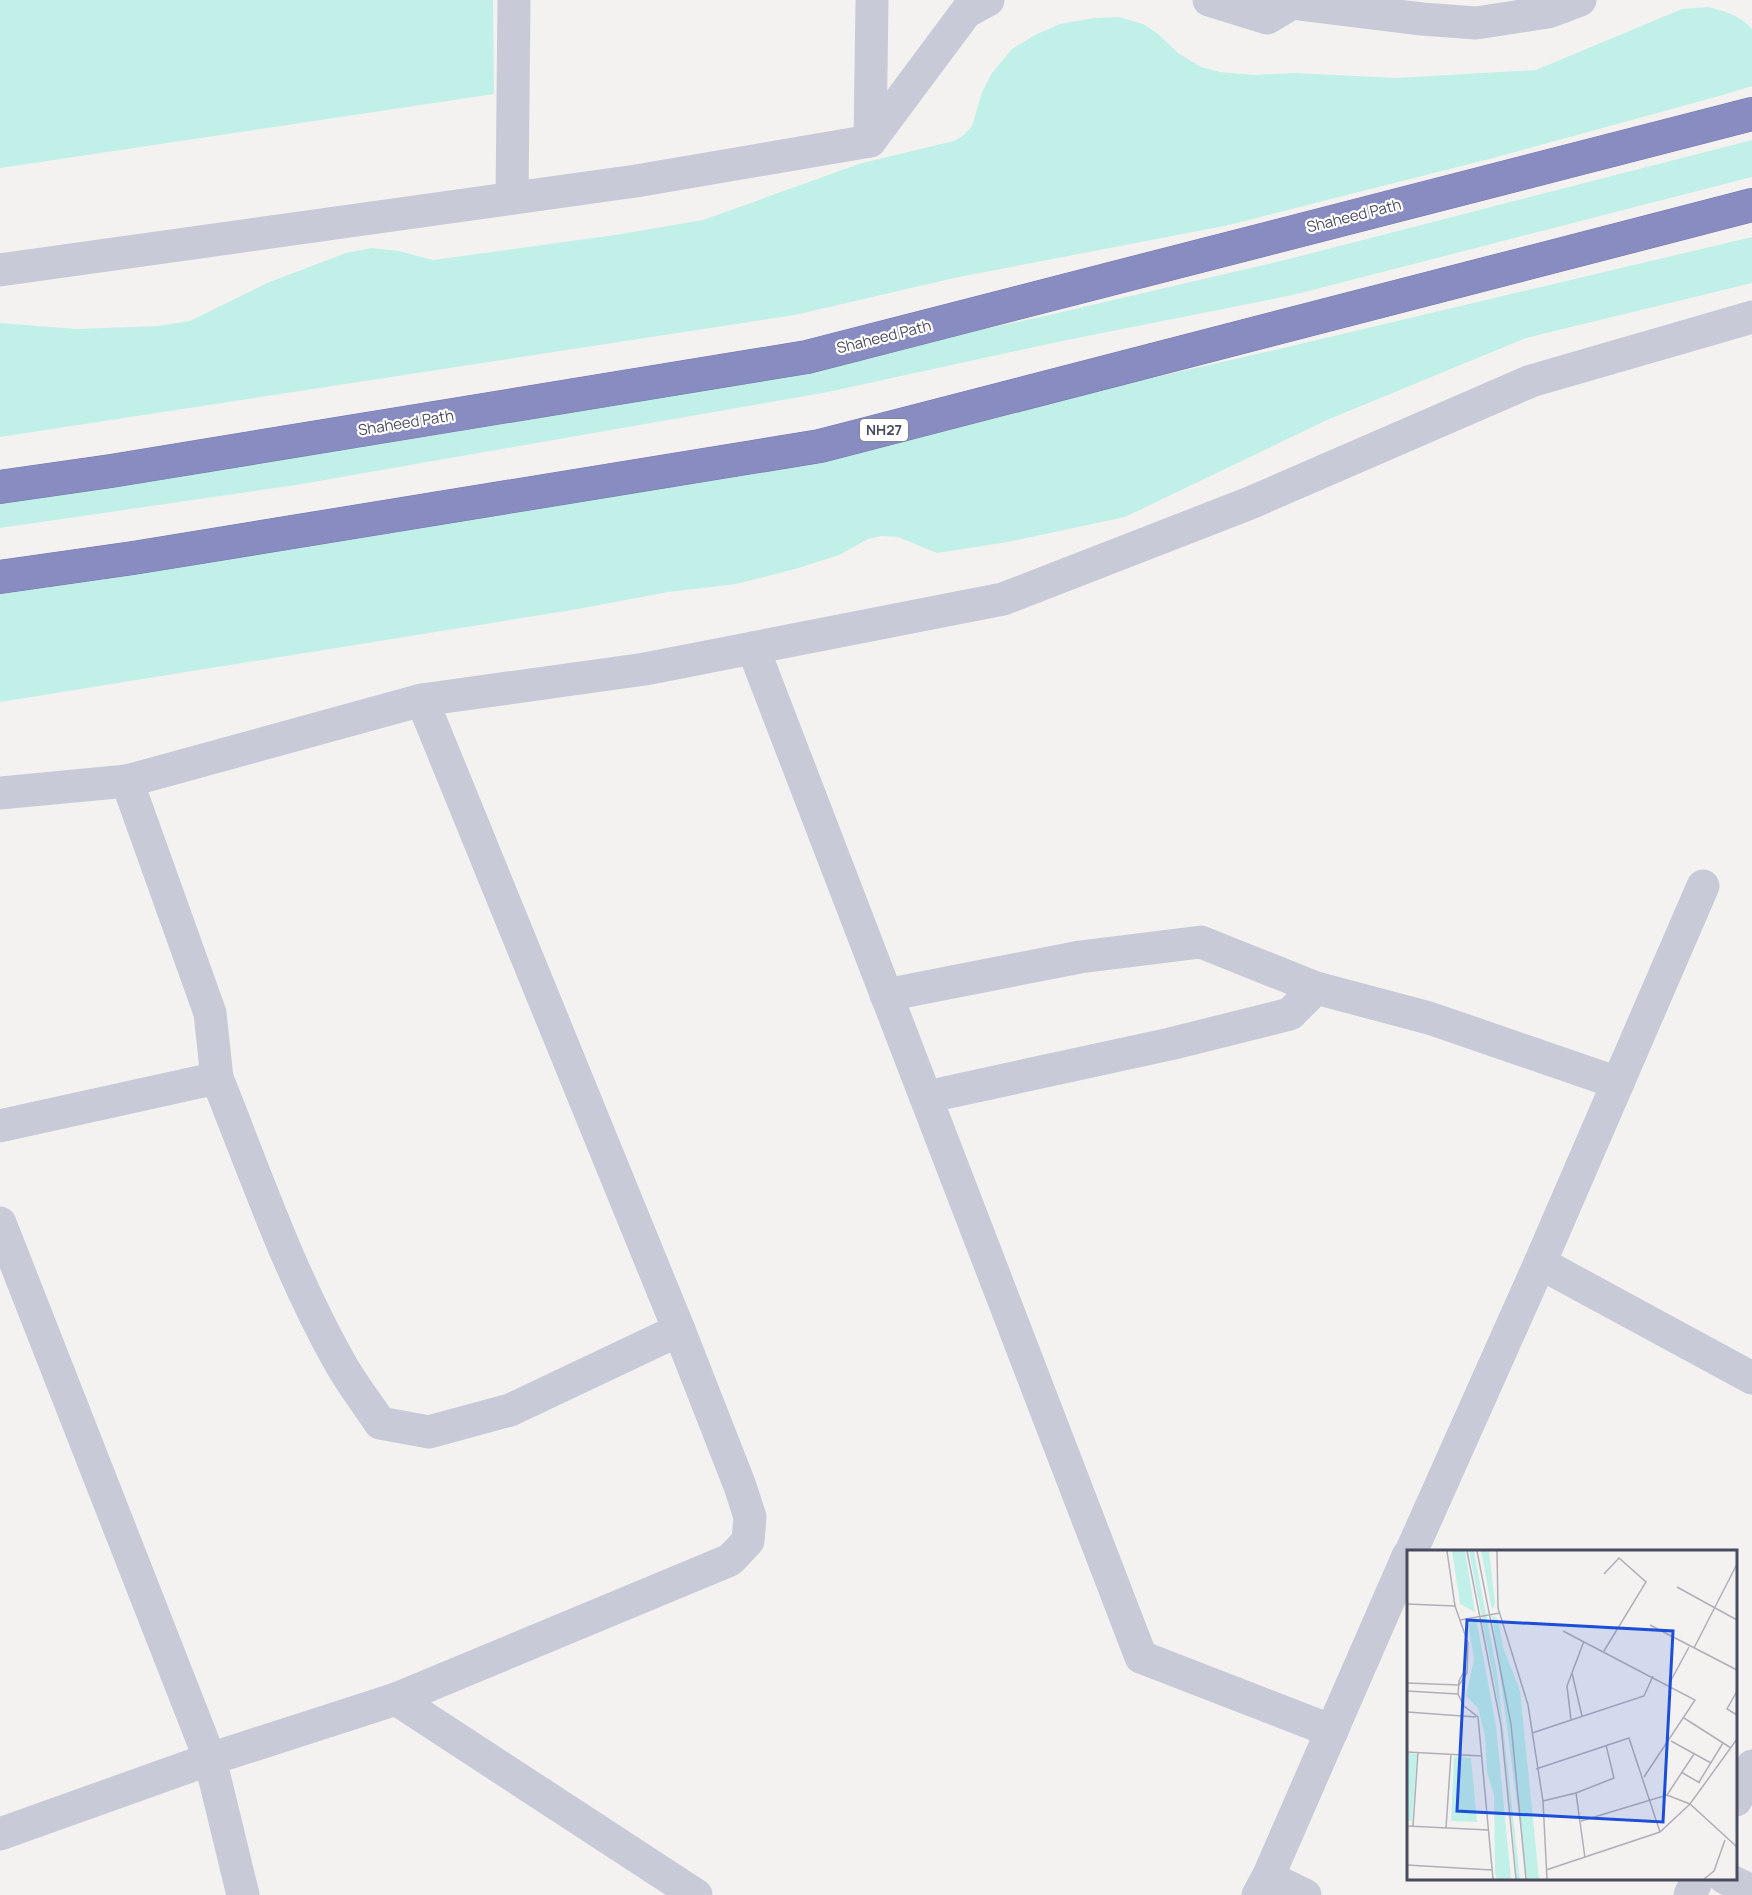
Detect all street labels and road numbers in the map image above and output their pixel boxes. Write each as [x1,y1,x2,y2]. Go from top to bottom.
street label: Shaheed Path [1304,194,1403,237]
street label: Shaheed Path [834,315,933,358]
street label: Shaheed Path [356,405,455,440]
road number: NH27 [860,419,908,441]

